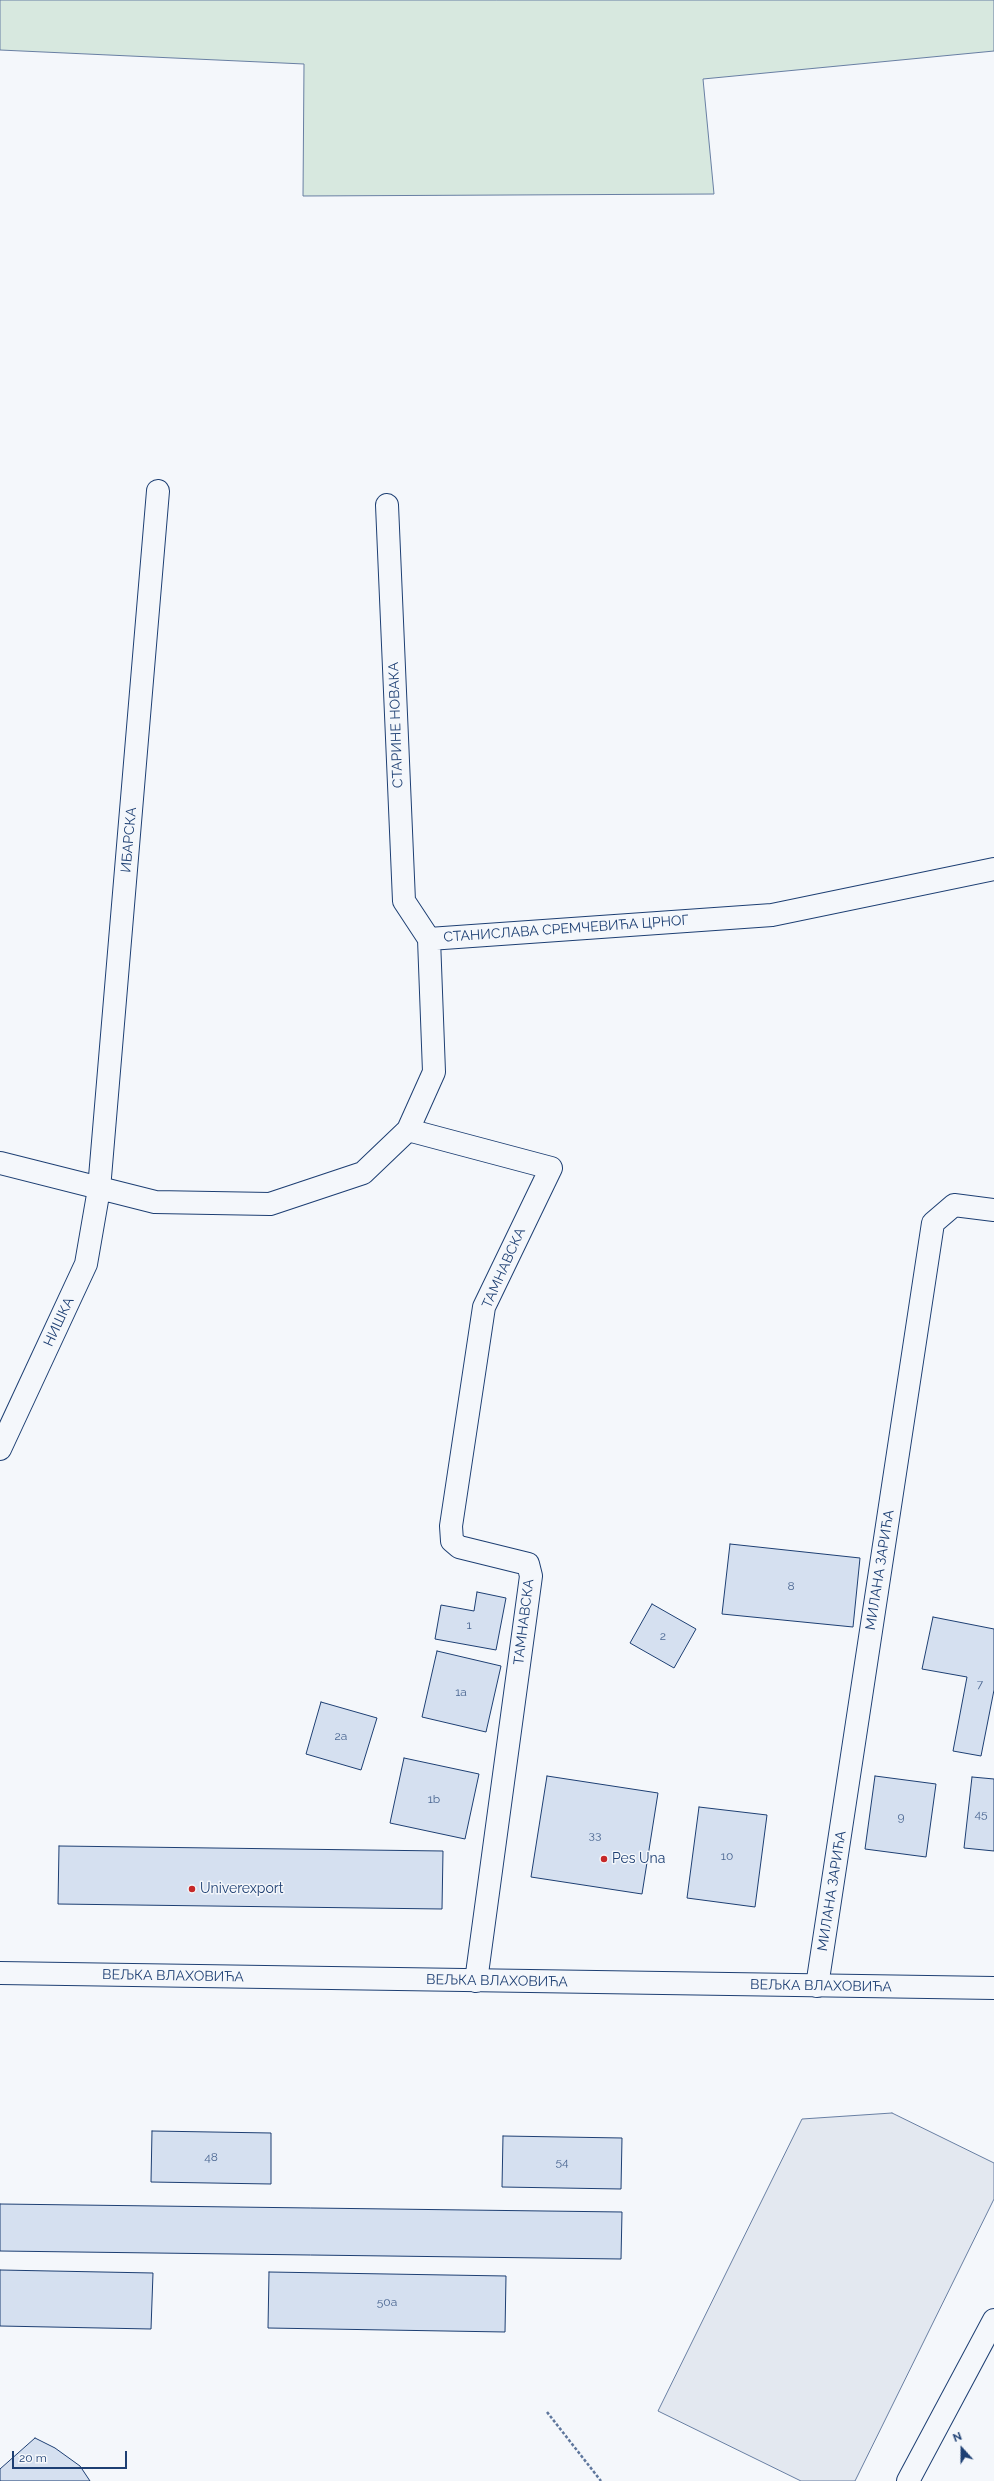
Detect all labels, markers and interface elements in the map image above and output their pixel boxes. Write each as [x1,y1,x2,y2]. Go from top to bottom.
street label: СТАРИНЕ НОВАКА [385,662,407,788]
street label: ИБАРСКА [118,807,140,873]
street label: СТАНИСЛАВА СРЕМЧЕВИЋА ЦРНОГ [443,912,689,946]
street label: ТАМНАВСКА [479,1225,529,1311]
street label: НИШКА [40,1295,78,1349]
street label: МИЛАНА ЗАРИЋА [862,1509,898,1631]
street label: ТАМНАВСКА [510,1578,538,1666]
house number: 8 [787,1579,795,1593]
house number: 1 [466,1618,472,1632]
house number: 2 [660,1629,666,1643]
house number: 7 [977,1677,983,1691]
house number: 1a [455,1685,467,1699]
house number: 2a [335,1729,347,1743]
house number: 1b [428,1792,440,1806]
house number: 45 [974,1807,988,1821]
house number: 9 [897,1810,905,1824]
house number: 33 [589,1828,601,1842]
street label: МИЛАНА ЗАРИЋА [814,1830,850,1952]
house number: 10 [721,1849,733,1863]
place label: Pes Una [612,1851,665,1867]
marker: Pes Una [599,1854,609,1864]
place label: Univerexport [200,1881,283,1897]
marker: Univerexport [187,1884,197,1894]
street label: ВЕЉКА ВЛАХОВИЋА [102,1966,244,1986]
street label: ВЕЉКА ВЛАХОВИЋА [426,1971,568,1991]
street label: ВЕЉКА ВЛАХОВИЋА [750,1976,892,1996]
house number: 48 [204,2150,218,2164]
house number: 54 [555,2155,569,2169]
house number: 50a [377,2295,397,2309]
north arrow [942,2429,982,2469]
text: N [951,2430,964,2445]
scale bar [14,2443,129,2469]
text: 20 m [19,2451,47,2465]

